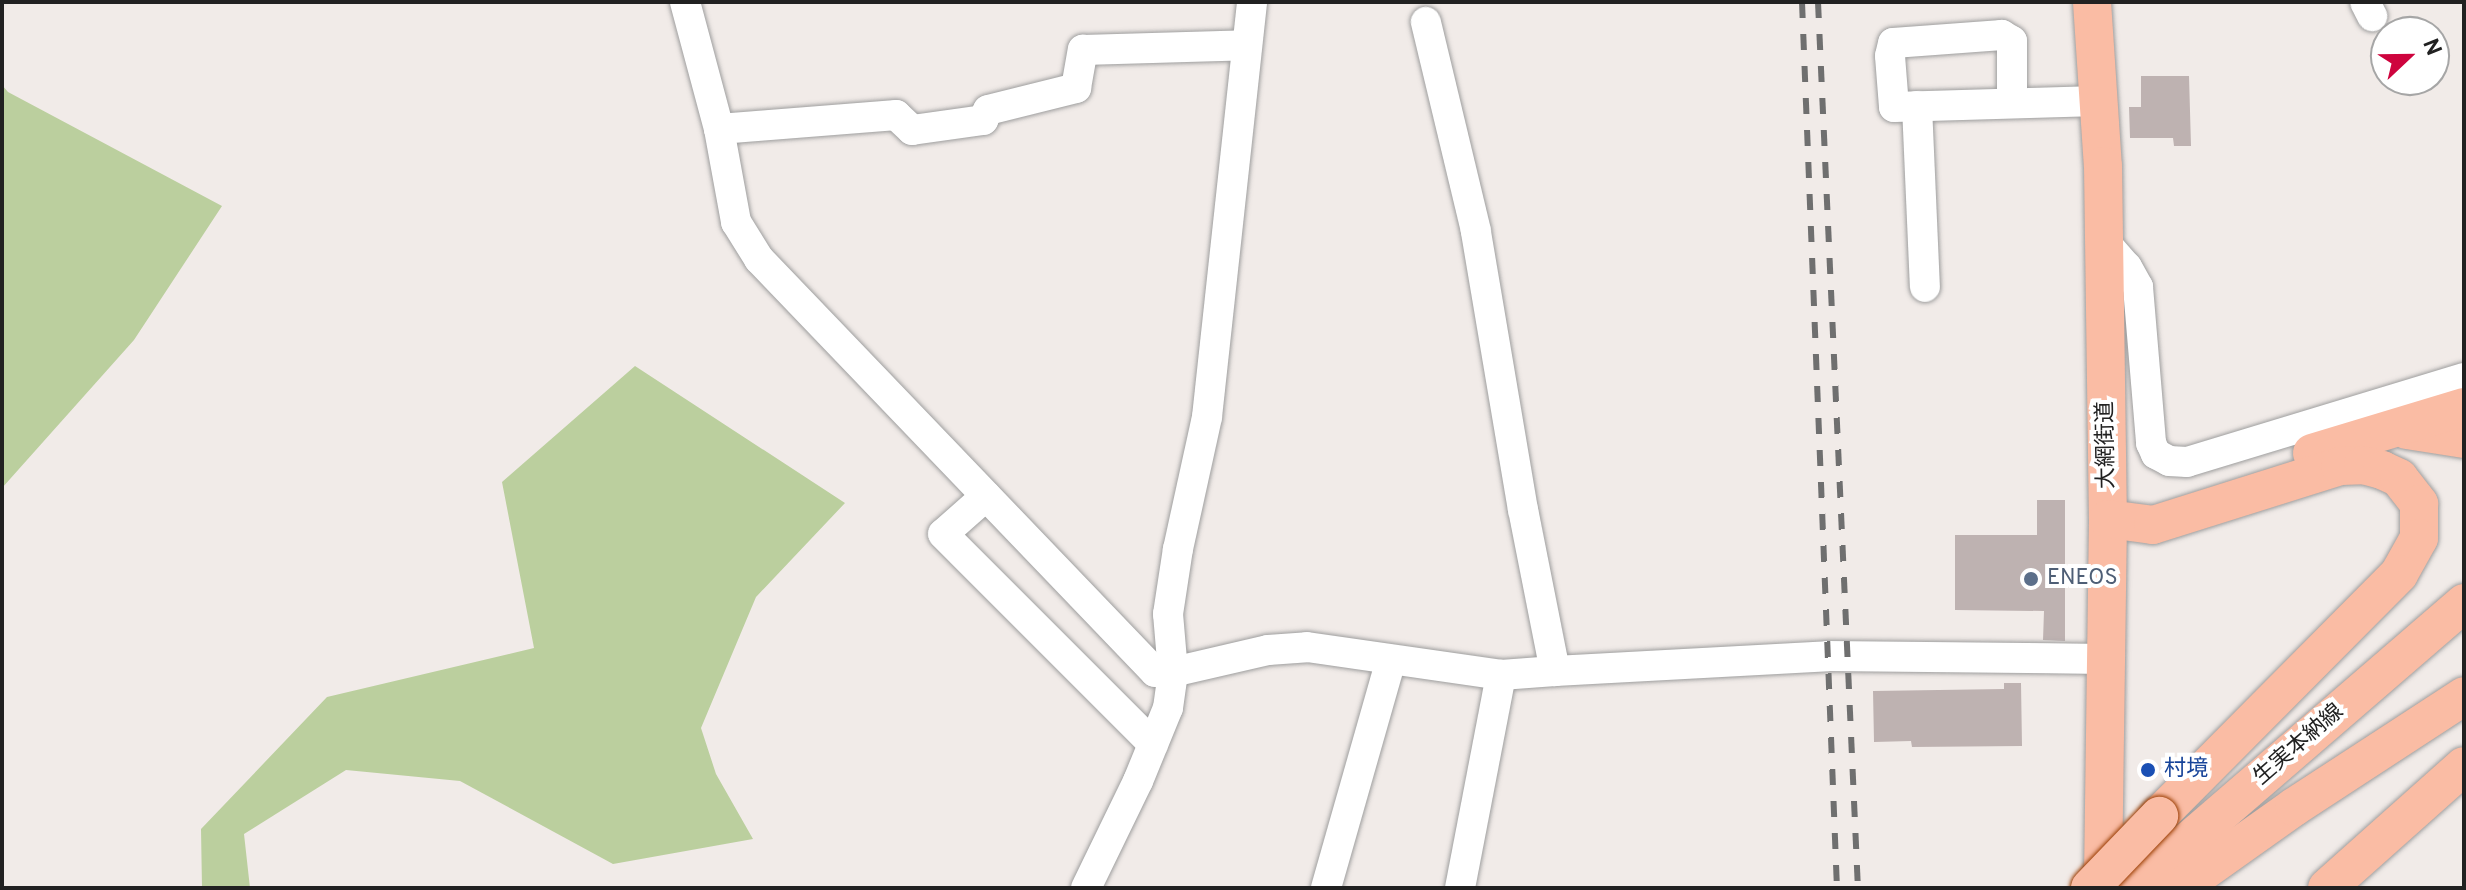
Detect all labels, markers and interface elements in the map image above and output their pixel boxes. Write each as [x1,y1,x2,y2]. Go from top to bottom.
north arrow [2370,16,2450,96]
text: N [2415,35,2446,60]
street label: 大網街道 [2093,401,2121,489]
place label: ENEOS [2047,566,2118,592]
marker: ENEOS [2022,570,2040,588]
street label: 生実本納線 [2249,699,2349,791]
place label: 村境 [2164,757,2208,783]
marker: 村境 [2139,761,2157,779]

